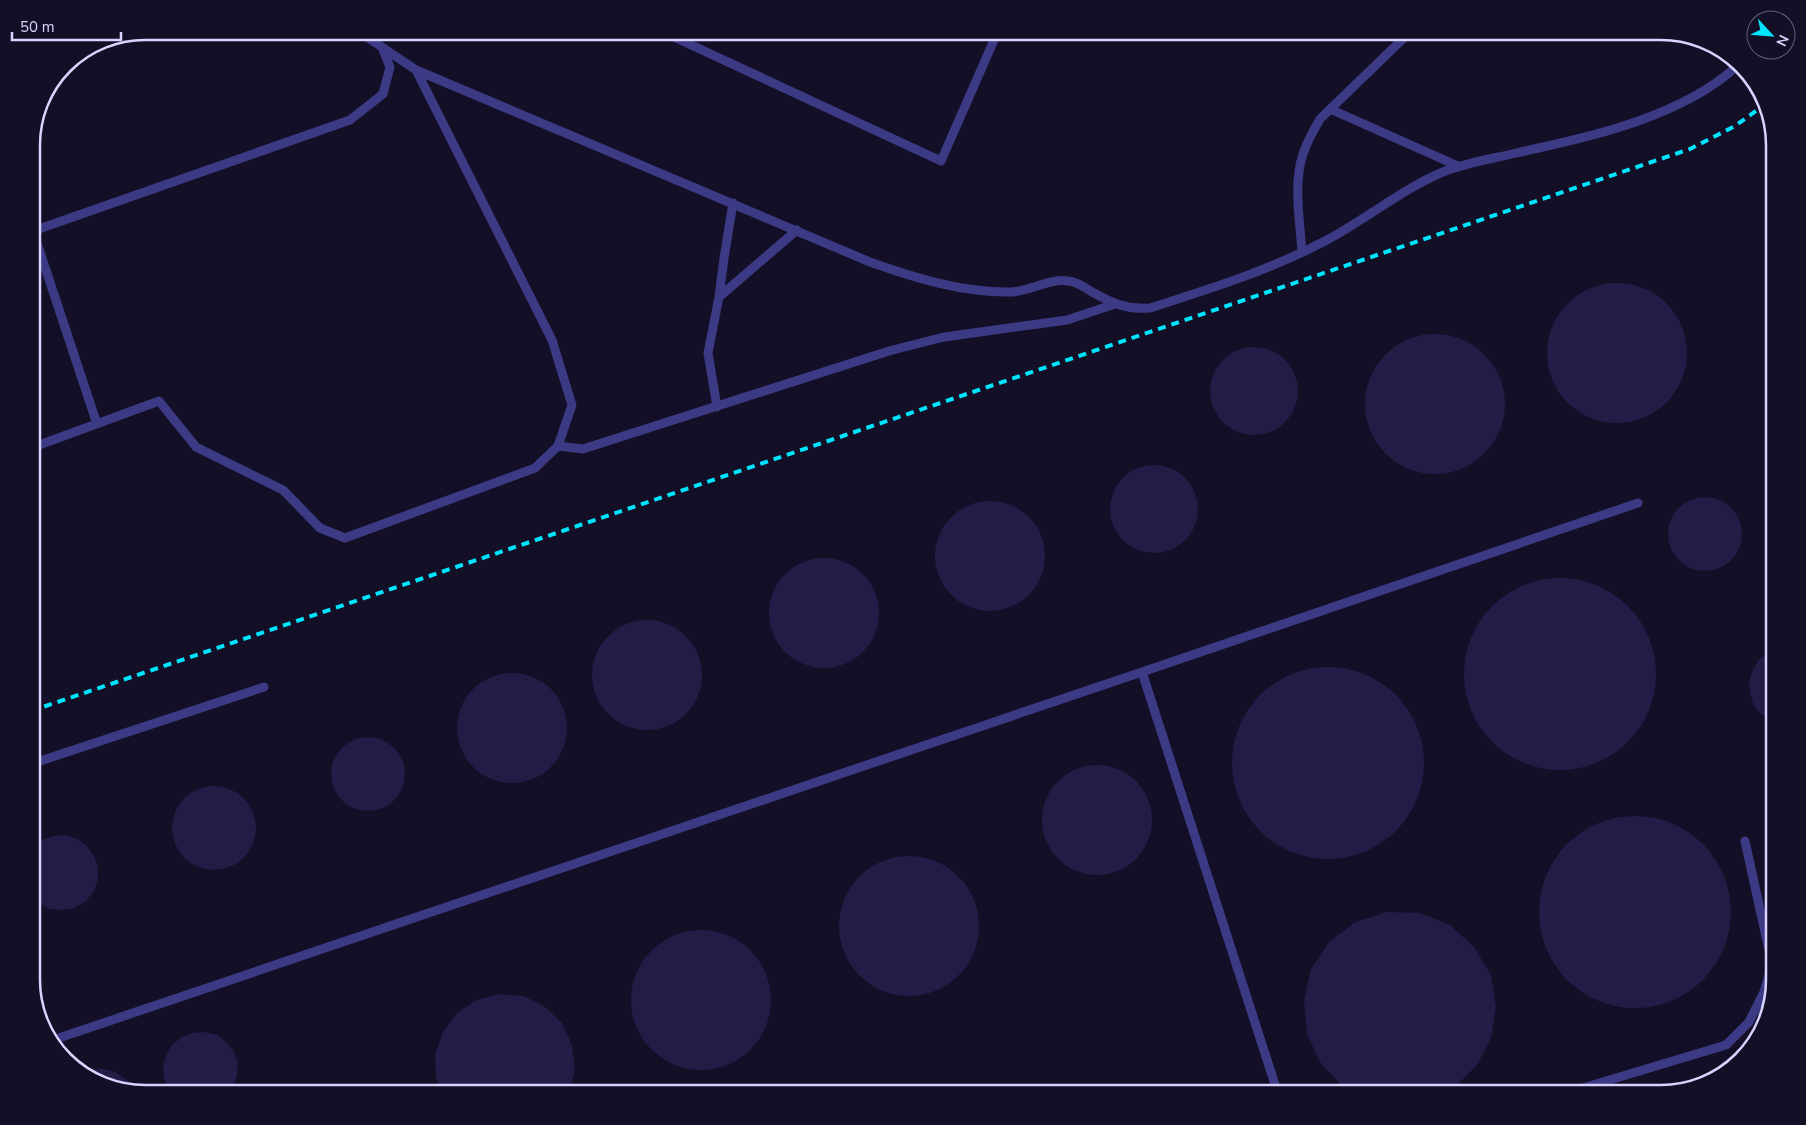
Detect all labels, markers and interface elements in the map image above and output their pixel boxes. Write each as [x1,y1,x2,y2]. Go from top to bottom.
scale bar [12,10,121,42]
north arrow [1746,10,1796,60]
text: 50 m [20,17,55,37]
text: N [1771,32,1793,49]

